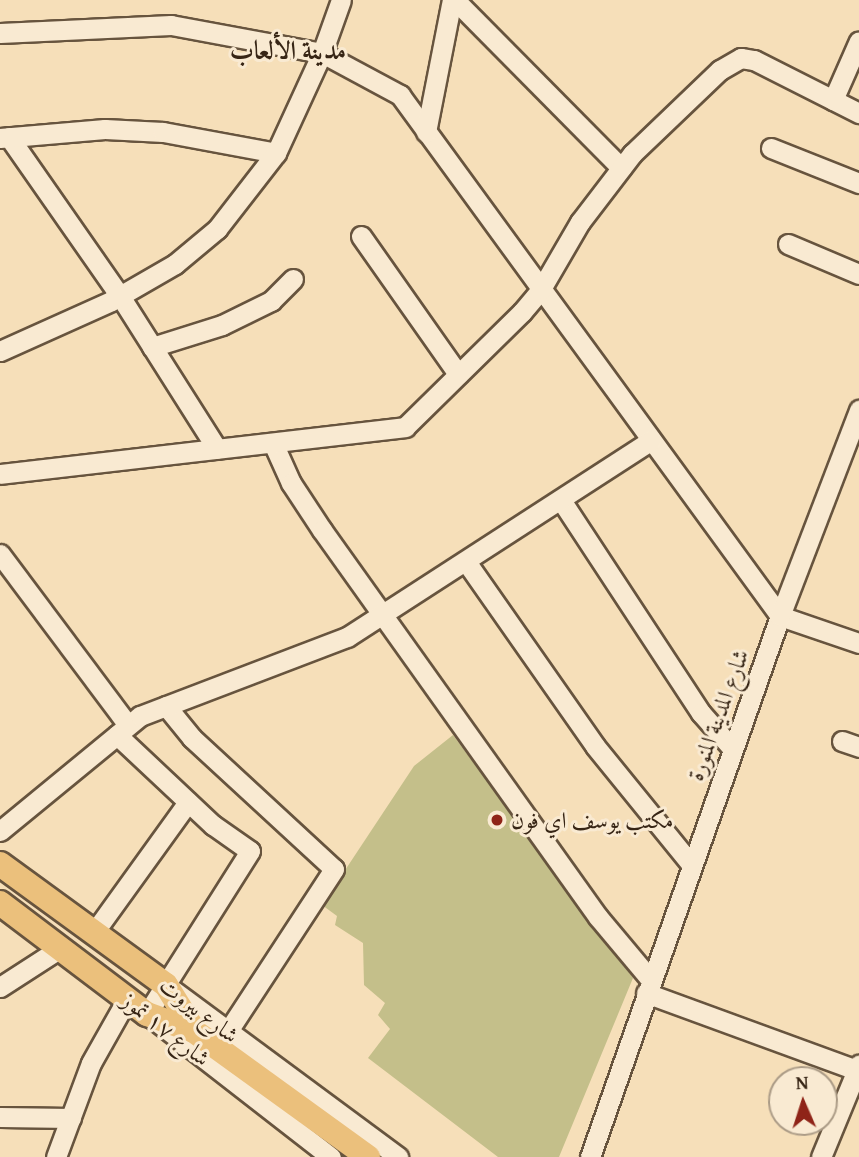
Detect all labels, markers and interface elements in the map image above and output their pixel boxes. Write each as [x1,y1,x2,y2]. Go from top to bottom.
district label: مدينة الألعاب [230,34,346,66]
street label: شارع المدينة المنورة [681,646,755,784]
place label: مكتب يوسف اي فون [511,806,674,834]
marker: مكتب يوسف اي فون [489,812,505,828]
street label: شارع بيروت [154,971,244,1049]
street label: شارع ١٧ تموز [116,986,216,1072]
north arrow [768,1066,838,1136]
text: N [795,1068,809,1096]

